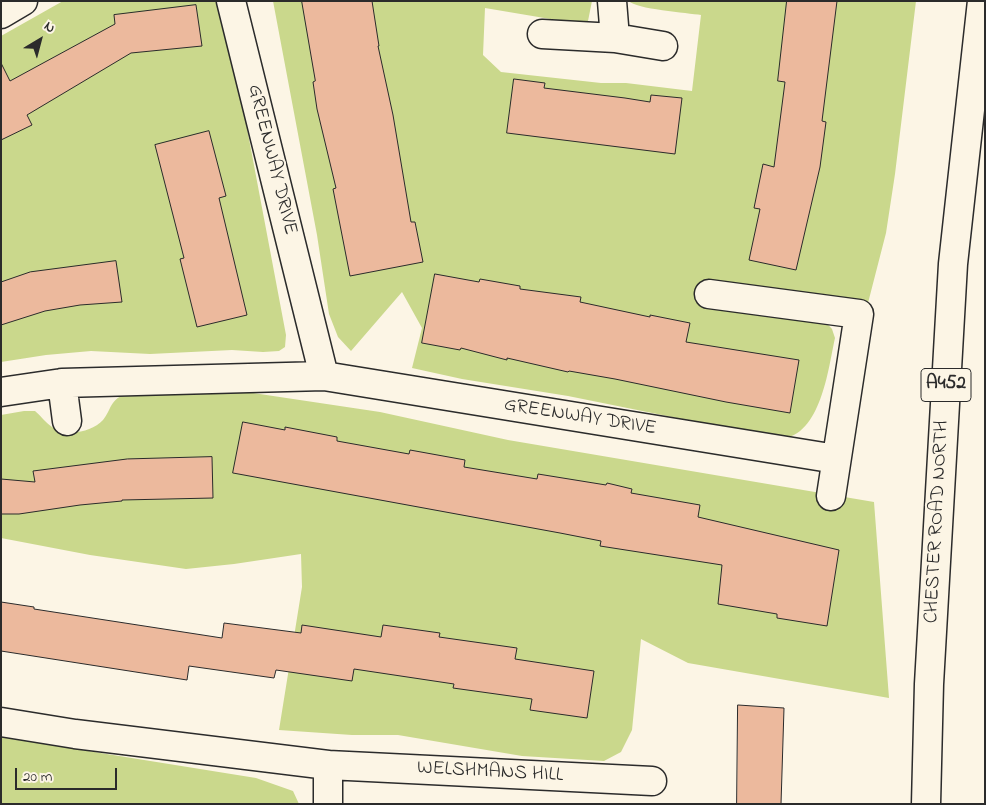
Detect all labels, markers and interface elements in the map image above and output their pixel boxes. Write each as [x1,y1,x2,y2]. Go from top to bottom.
north arrow [15,15,65,65]
text: N [39,16,59,39]
street label: GREENWAY DRIVE [241,82,301,238]
road number: A452 [921,368,971,402]
street label: GREENWAY DRIVE [502,394,658,442]
street label: CHESTER ROAD NORTH [921,420,955,624]
street label: WELSHMANS HILL [416,757,564,789]
scale bar [18,758,120,790]
text: 20 m [23,766,52,788]

